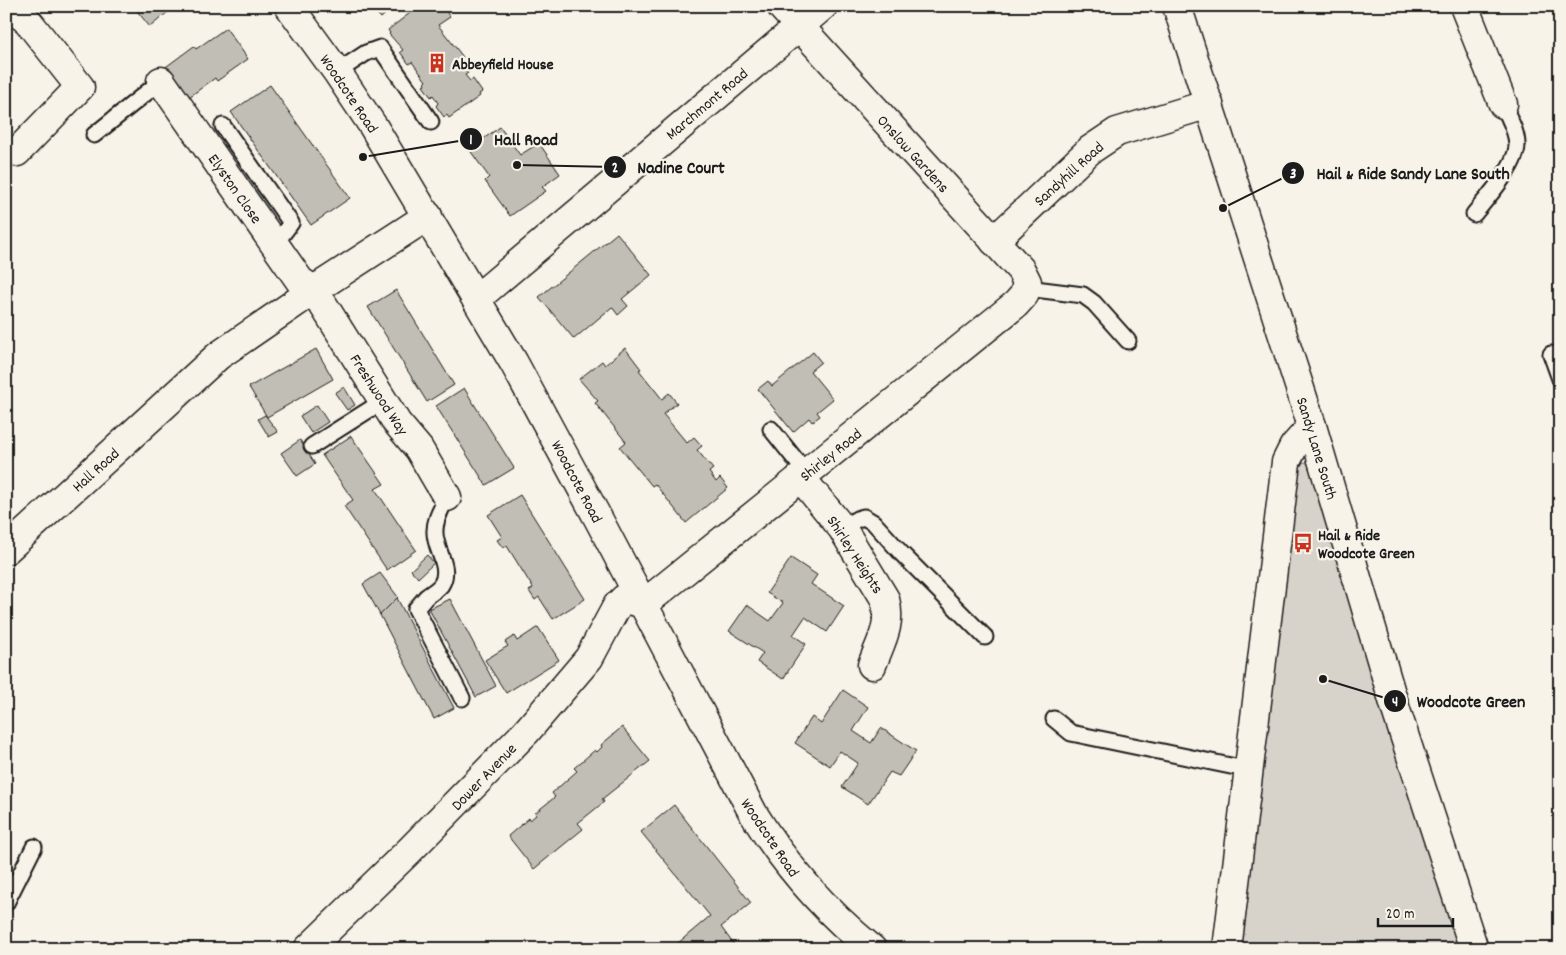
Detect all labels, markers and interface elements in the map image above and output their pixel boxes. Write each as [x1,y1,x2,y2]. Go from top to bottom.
street label: Woodcote Road [313,50,383,139]
building icon: Abbeyfield House [426,52,448,74]
place label: Abbeyfield House [452,54,554,77]
street label: Marchmont Road [661,63,754,146]
street label: Onslow Gardens [871,110,954,199]
callout: Hall Road [459,122,568,155]
text: Hall Road [494,129,558,154]
text: 1 [469,130,473,152]
street label: Sandyhill Road [1030,137,1110,213]
street label: Elyston Close [201,150,267,229]
callout: Nadine Court [602,151,735,184]
callout: Hail & Ride Sandy Lane South [1281,156,1519,189]
text: Nadine Court [637,157,725,182]
text: 2 [612,158,618,180]
text: Hail & Ride Sandy Lane South [1316,163,1510,188]
text: 3 [1290,164,1297,186]
street label: Freshwood Way [343,350,413,441]
street label: Sandy Lane South [1289,395,1342,503]
street label: Shirley Road [796,424,868,488]
street label: Woodcote Road [544,437,607,528]
street label: Hall Road [68,443,126,498]
street label: Shirley Heights [820,512,888,599]
place label: Hail & Ride Woodcote Green [1318,525,1415,566]
bus stop icon: Hail & Ride Woodcote Green [1292,532,1314,554]
callout: Woodcote Green [1382,685,1536,718]
text: Woodcote Green [1417,691,1525,716]
text: 4 [1392,692,1398,714]
street label: Dower Avenue [447,739,523,817]
street label: Woodcote Road [734,794,804,883]
scale bar [1378,895,1454,927]
text: 20 m [1386,904,1414,926]

